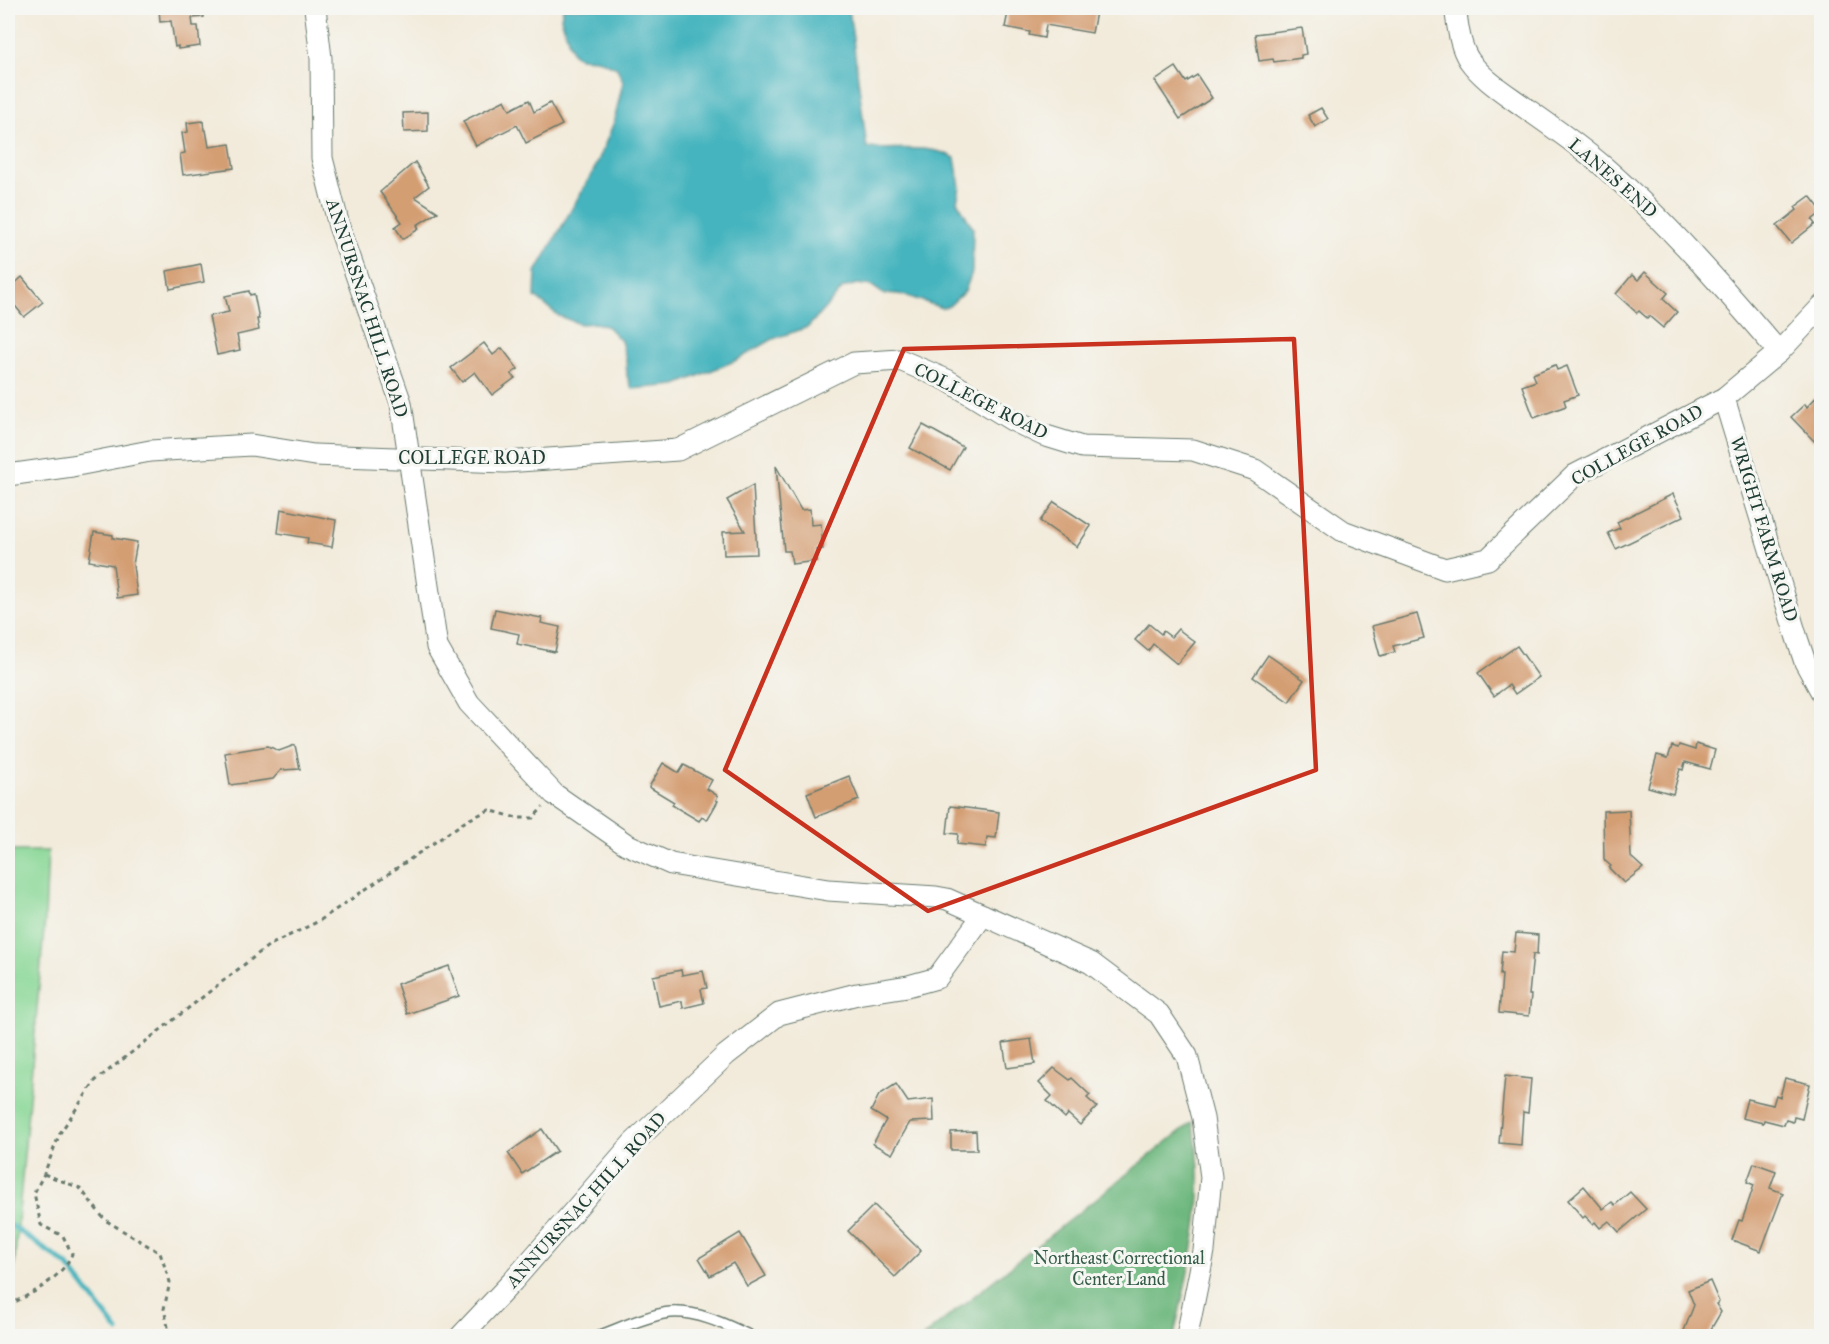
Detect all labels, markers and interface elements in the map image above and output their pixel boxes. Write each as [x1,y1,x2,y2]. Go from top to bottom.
street label: LANES END [1564,133,1662,223]
street label: ANNURSNAC HILL ROAD [321,195,413,420]
street label: COLLEGE ROAD [910,358,1052,444]
street label: COLLEGE ROAD [1567,400,1707,490]
street label: WRIGHT FARM ROAD [1725,434,1803,624]
street label: COLLEGE ROAD [398,447,546,469]
street label: ANNURSNAC HILL ROAD [501,1108,671,1293]
park label: Northeast Correctional Center Land [1033,1247,1205,1290]

